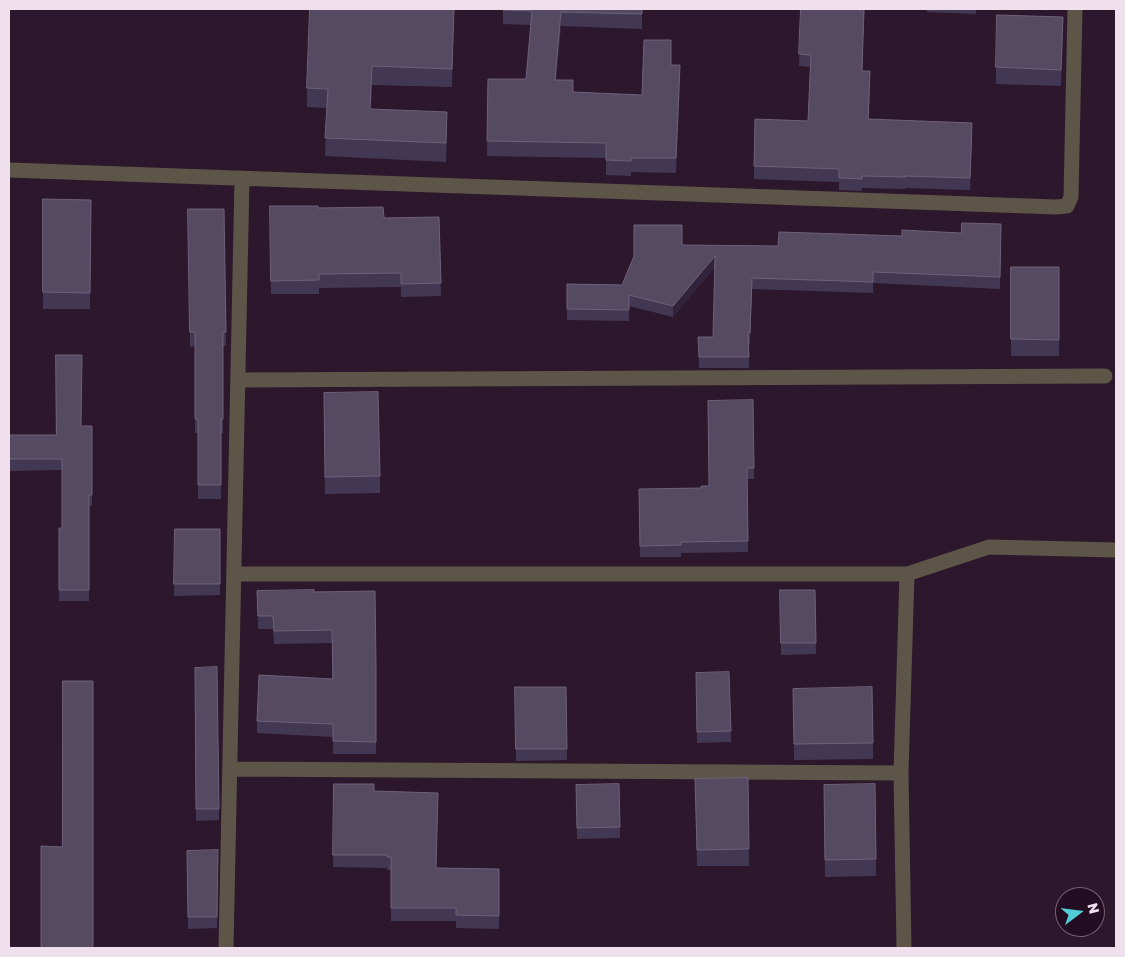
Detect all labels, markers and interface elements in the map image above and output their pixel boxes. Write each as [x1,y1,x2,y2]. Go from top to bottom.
north arrow [1055,887,1105,937]
text: N [1084,901,1104,916]

